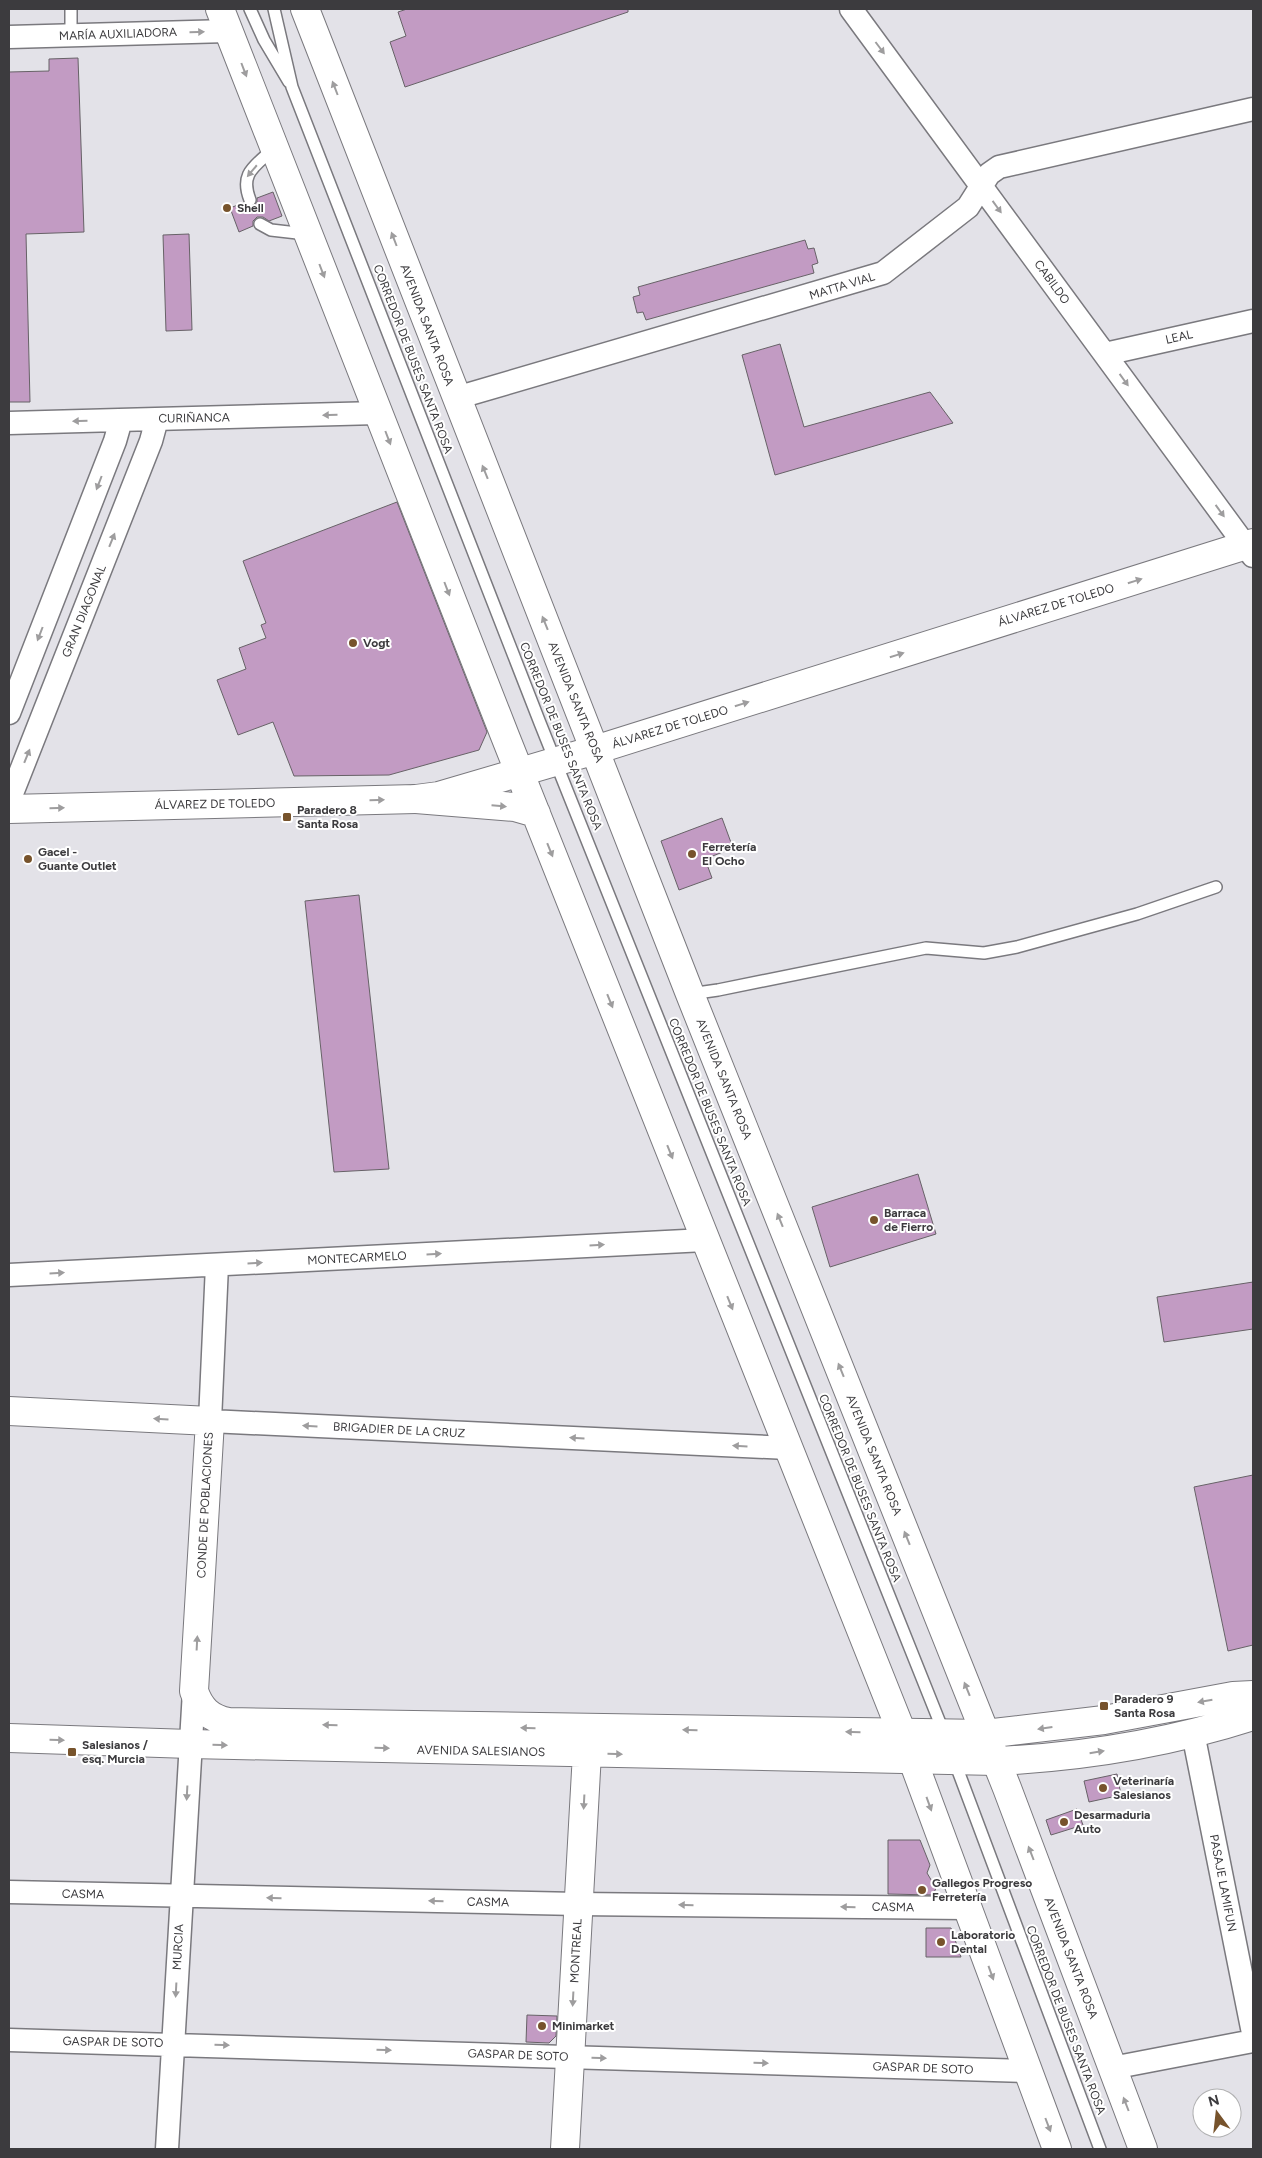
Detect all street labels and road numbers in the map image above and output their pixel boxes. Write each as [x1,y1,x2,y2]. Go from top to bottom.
street label: MARÍA AUXILIADORA [59,25,177,43]
street label: CABILDO [1031,257,1073,307]
street label: AVENIDA SANTA ROSA [397,262,457,388]
street label: CORREDOR DE BUSES SANTA ROSA [370,263,456,455]
street label: MATTA VIAL [808,269,877,303]
street label: LEAL [1164,327,1195,347]
street label: CURIÑANCA [158,410,230,426]
street label: GRAN DIAGONAL [59,562,109,659]
street label: ÁLVAREZ DE TOLEDO [996,581,1116,629]
street label: CORREDOR DE BUSES SANTA ROSA [517,640,605,832]
street label: AVENIDA SANTA ROSA [545,640,607,764]
street label: ÁLVAREZ DE TOLEDO [610,703,730,751]
street label: ÁLVAREZ DE TOLEDO [155,796,275,812]
street label: CORREDOR DE BUSES SANTA ROSA [666,1016,754,1208]
street label: AVENIDA SANTA ROSA [693,1017,755,1141]
street label: MONTECARMELO [307,1248,407,1268]
street label: CORREDOR DE BUSES SANTA ROSA [816,1392,904,1584]
street label: AVENIDA SANTA ROSA [843,1393,905,1517]
street label: BRIGADIER DE LA CRUZ [333,1420,466,1440]
street label: CONDE DE POBLACIONES [194,1431,216,1579]
street label: AVENIDA SALESIANOS [417,1743,545,1759]
street label: PASAJE LAMIFUN [1207,1833,1239,1933]
street label: CASMA [62,1887,104,1901]
street label: CASMA [467,1895,509,1909]
street label: AVENIDA SANTA ROSA [1041,1895,1101,2021]
street label: CASMA [872,1900,914,1914]
street label: MONTREAL [567,1918,585,1984]
street label: MURCIA [170,1924,186,1970]
street label: CORREDOR DE BUSES SANTA ROSA [1023,1924,1109,2116]
street label: GASPAR DE SOTO [62,2034,164,2050]
street label: GASPAR DE SOTO [467,2046,569,2064]
street label: GASPAR DE SOTO [872,2059,974,2077]

